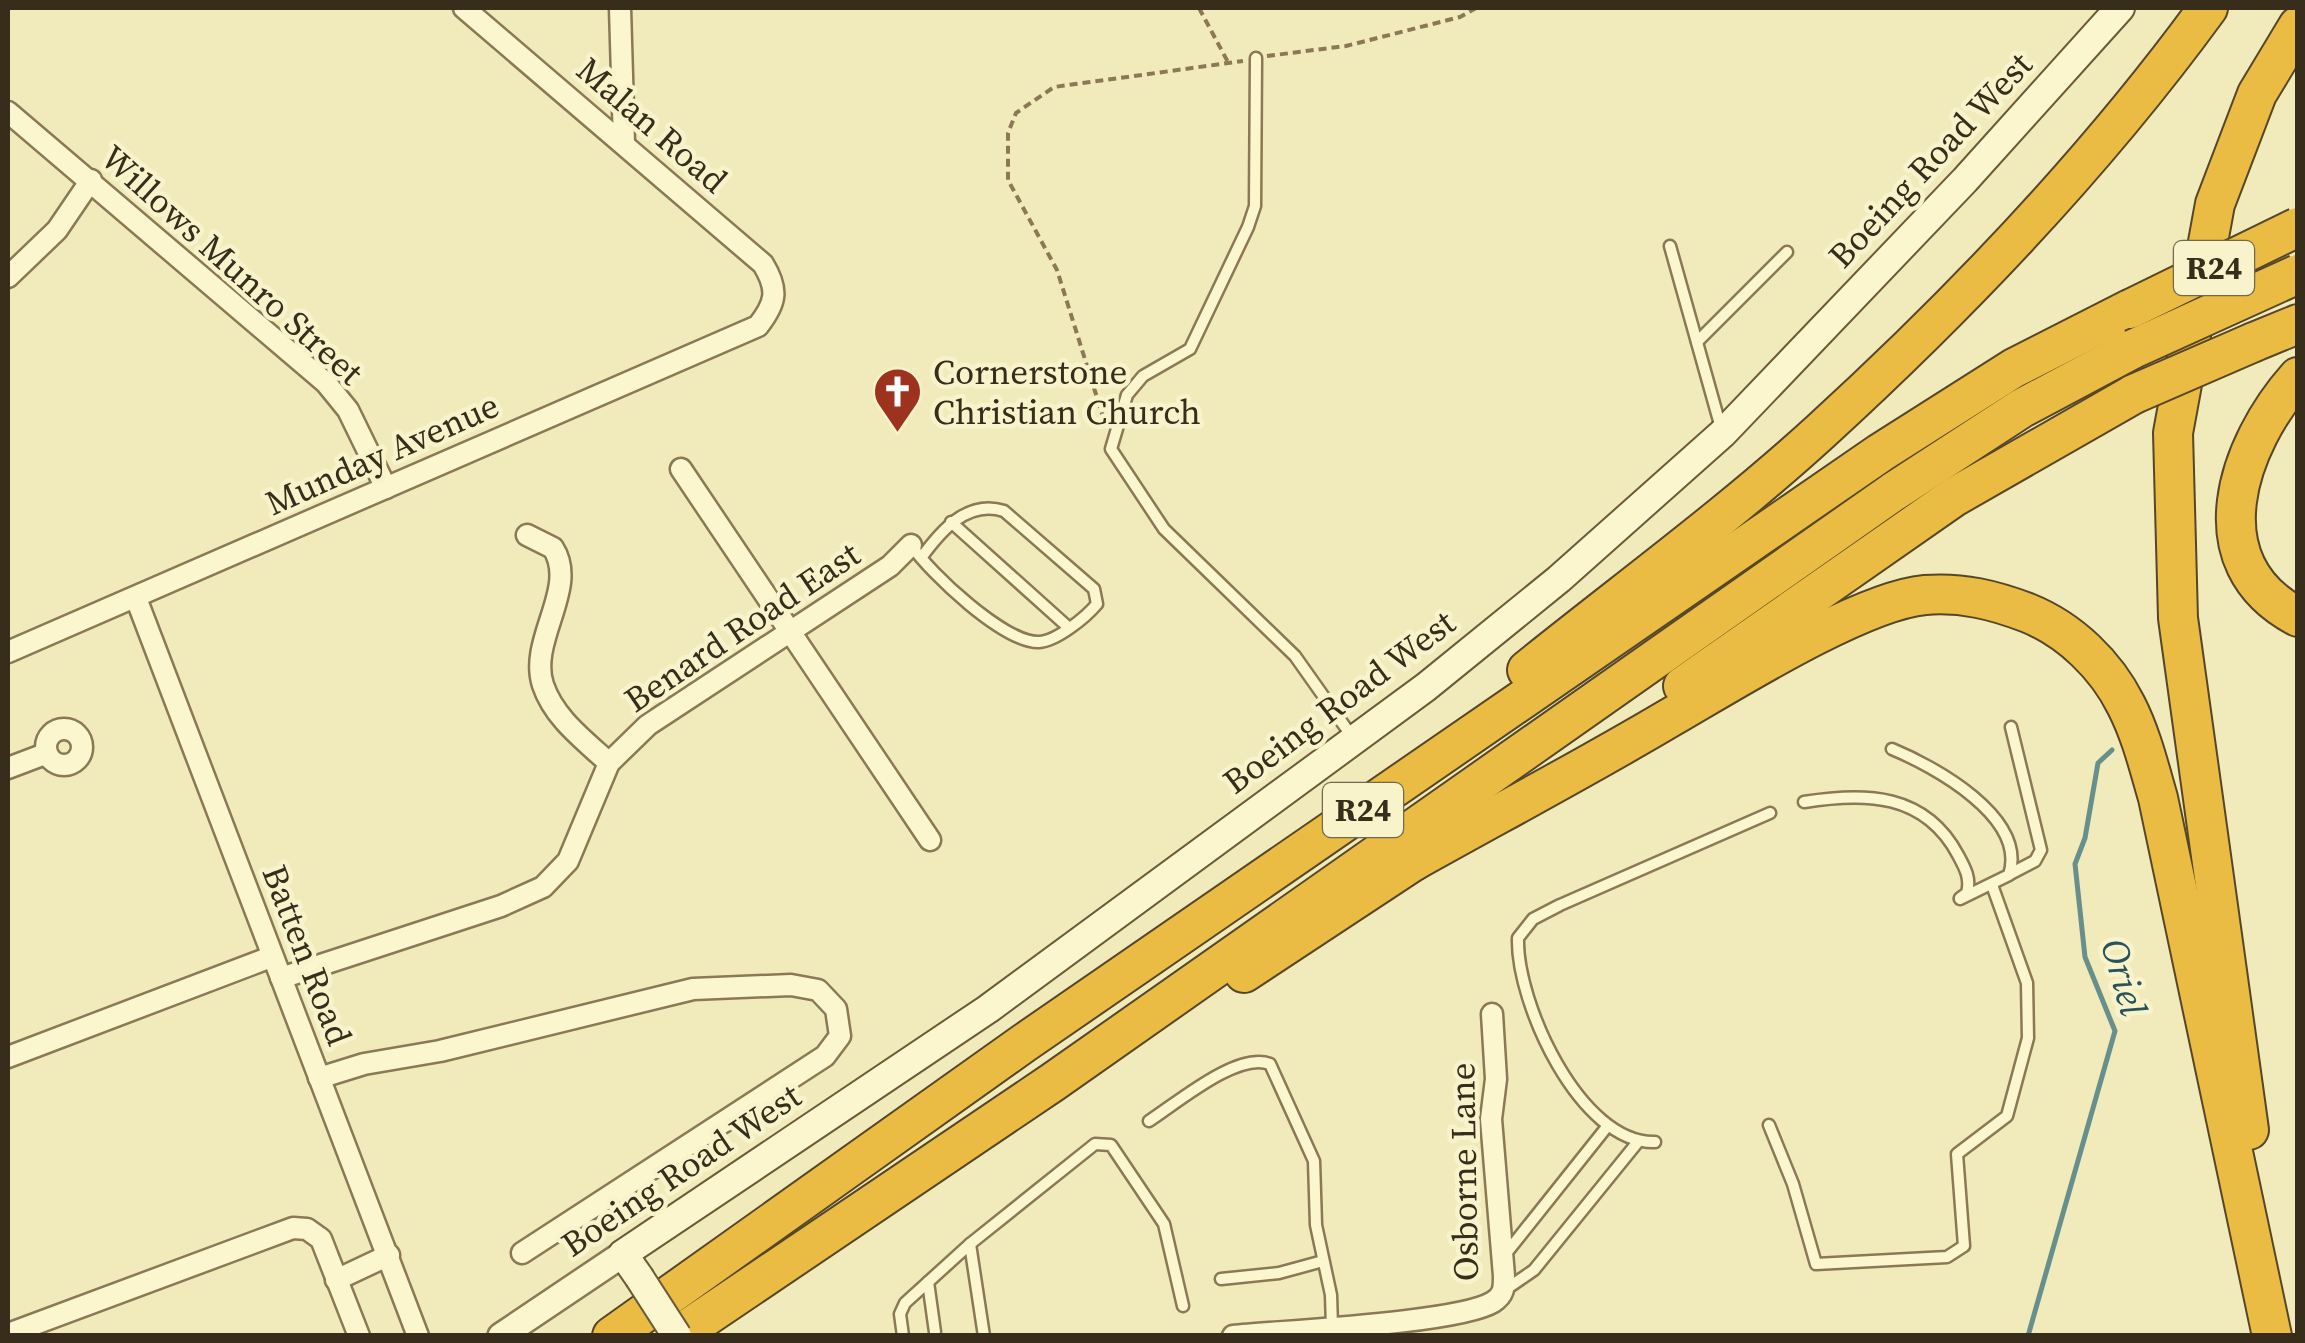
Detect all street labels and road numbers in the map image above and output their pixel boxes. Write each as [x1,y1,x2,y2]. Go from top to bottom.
street label: Boeing Road West [1817,41,2043,278]
street label: Malan Road [566,46,738,204]
street label: Willows Munro Street [90,134,374,396]
road number: R24 [2174,241,2254,295]
street label: Munday Avenue [258,381,506,527]
street label: Benard Road East [615,530,870,724]
street label: Boeing Road West [1213,599,1465,805]
road number: R24 [1323,783,1403,837]
street label: Batten Road [251,858,363,1052]
street label: Osborne Lane [1438,1062,1490,1282]
street label: Boeing Road West [552,1072,811,1268]

